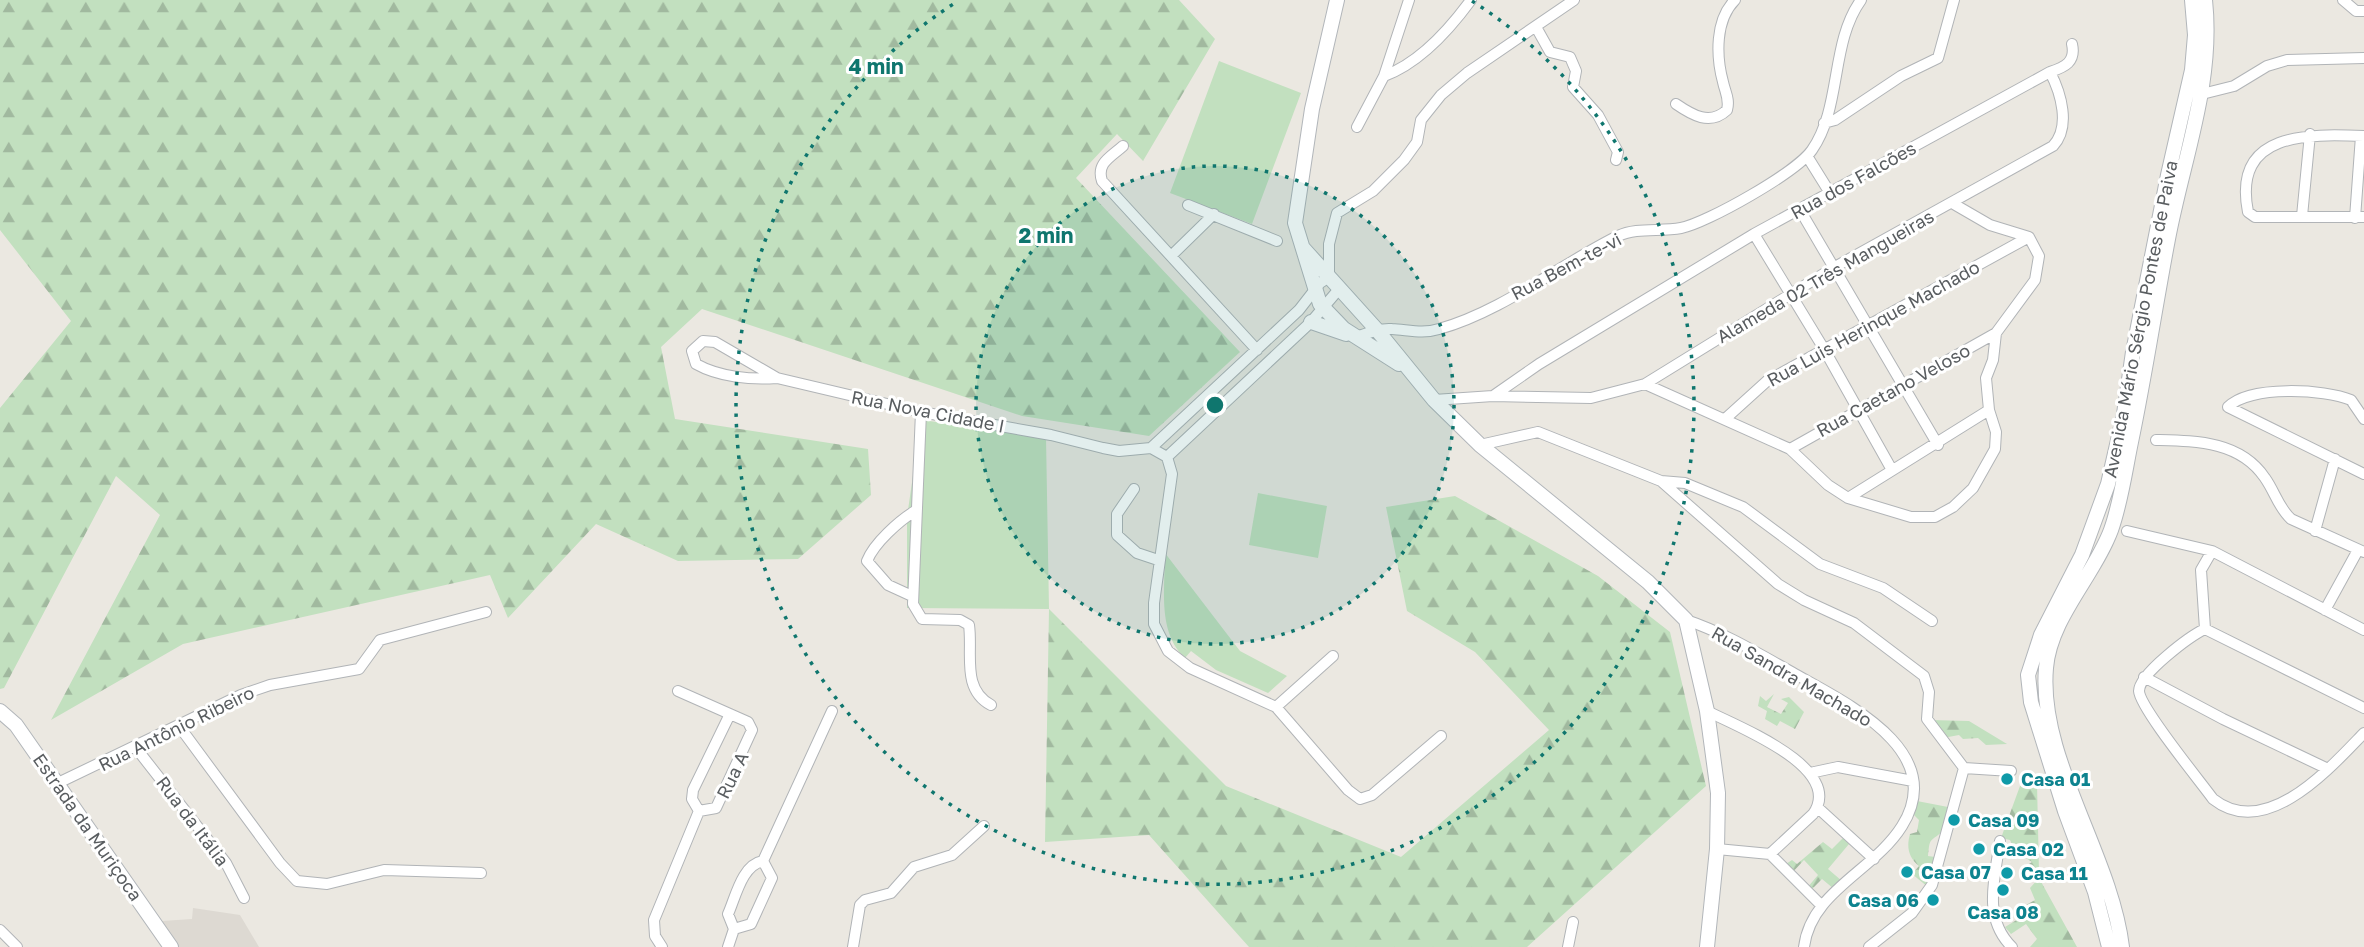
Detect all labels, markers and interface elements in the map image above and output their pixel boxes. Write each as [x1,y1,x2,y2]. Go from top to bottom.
text: 4 min [848,53,904,79]
street label: Rua dos Falcões [1786,136,1920,224]
street label: Avenida Mário Sérgio Pontes de Paiva [2098,158,2182,480]
street label: Alameda 02 Três Mangueiras [1712,205,1938,347]
text: 2 min [1019,222,1073,248]
street label: Rua Bem-te-vi [1507,228,1625,304]
street label: Rua Luis Herinque Machado [1763,255,1983,391]
street label: Rua Caetano Veloso [1812,339,1974,441]
street label: Rua Nova Cidade I [849,385,1007,437]
centre of rings [1203,393,1227,417]
street label: Rua Sandra Machado [1708,621,1876,731]
street label: Rua Antônio Ribeiro [94,681,258,775]
street label: Rua A [711,748,753,802]
street label: Estrada da Muriçoca [29,749,147,905]
place label: Casa 01 [2021,768,2090,790]
marker: Casa 01 [1999,771,2015,787]
street label: Rua da Itália [152,772,234,870]
place label: Casa 09 [1968,809,2039,831]
marker: Casa 09 [1946,812,1962,828]
place label: Casa 02 [1993,838,2064,860]
marker: Casa 02 [1971,841,1987,857]
place label: Casa 07 [1921,861,1991,883]
place label: Casa 11 [2021,862,2088,884]
marker: Casa 07 [1899,864,1915,880]
marker: Casa 11 [1999,865,2015,881]
marker: Casa 08 [1995,882,2011,898]
place label: Casa 06 [1848,889,1919,911]
marker: Casa 06 [1925,892,1941,908]
place label: Casa 08 [1967,901,2039,923]

